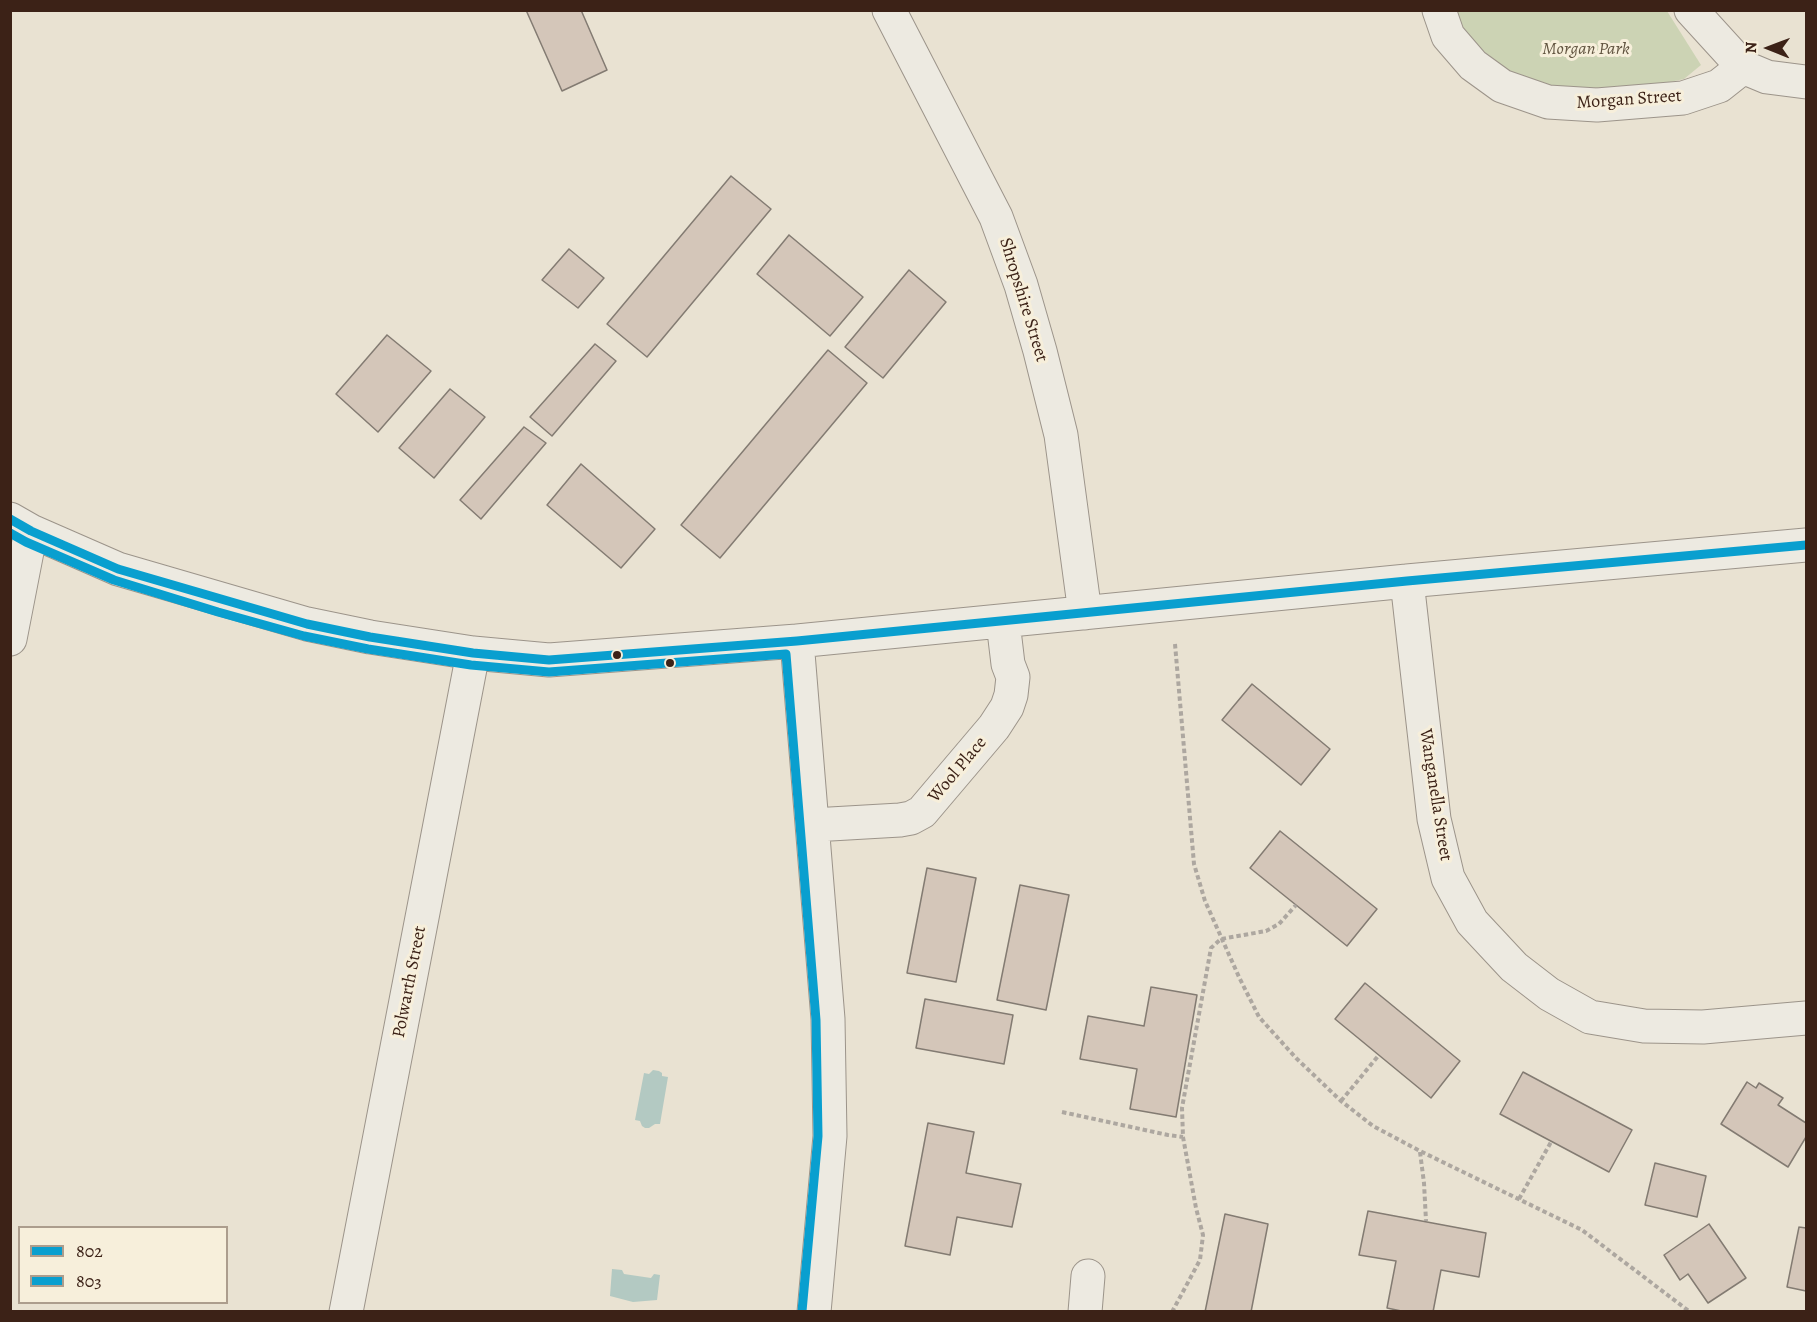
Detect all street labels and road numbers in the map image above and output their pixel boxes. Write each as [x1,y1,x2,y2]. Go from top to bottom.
street label: Morgan Street [1576,86,1682,114]
street label: Shropshire Street [994,235,1052,365]
street label: Wanganella Street [1414,727,1456,863]
street label: Wool Place [924,733,992,807]
street label: Polwarth Street [389,924,431,1040]

